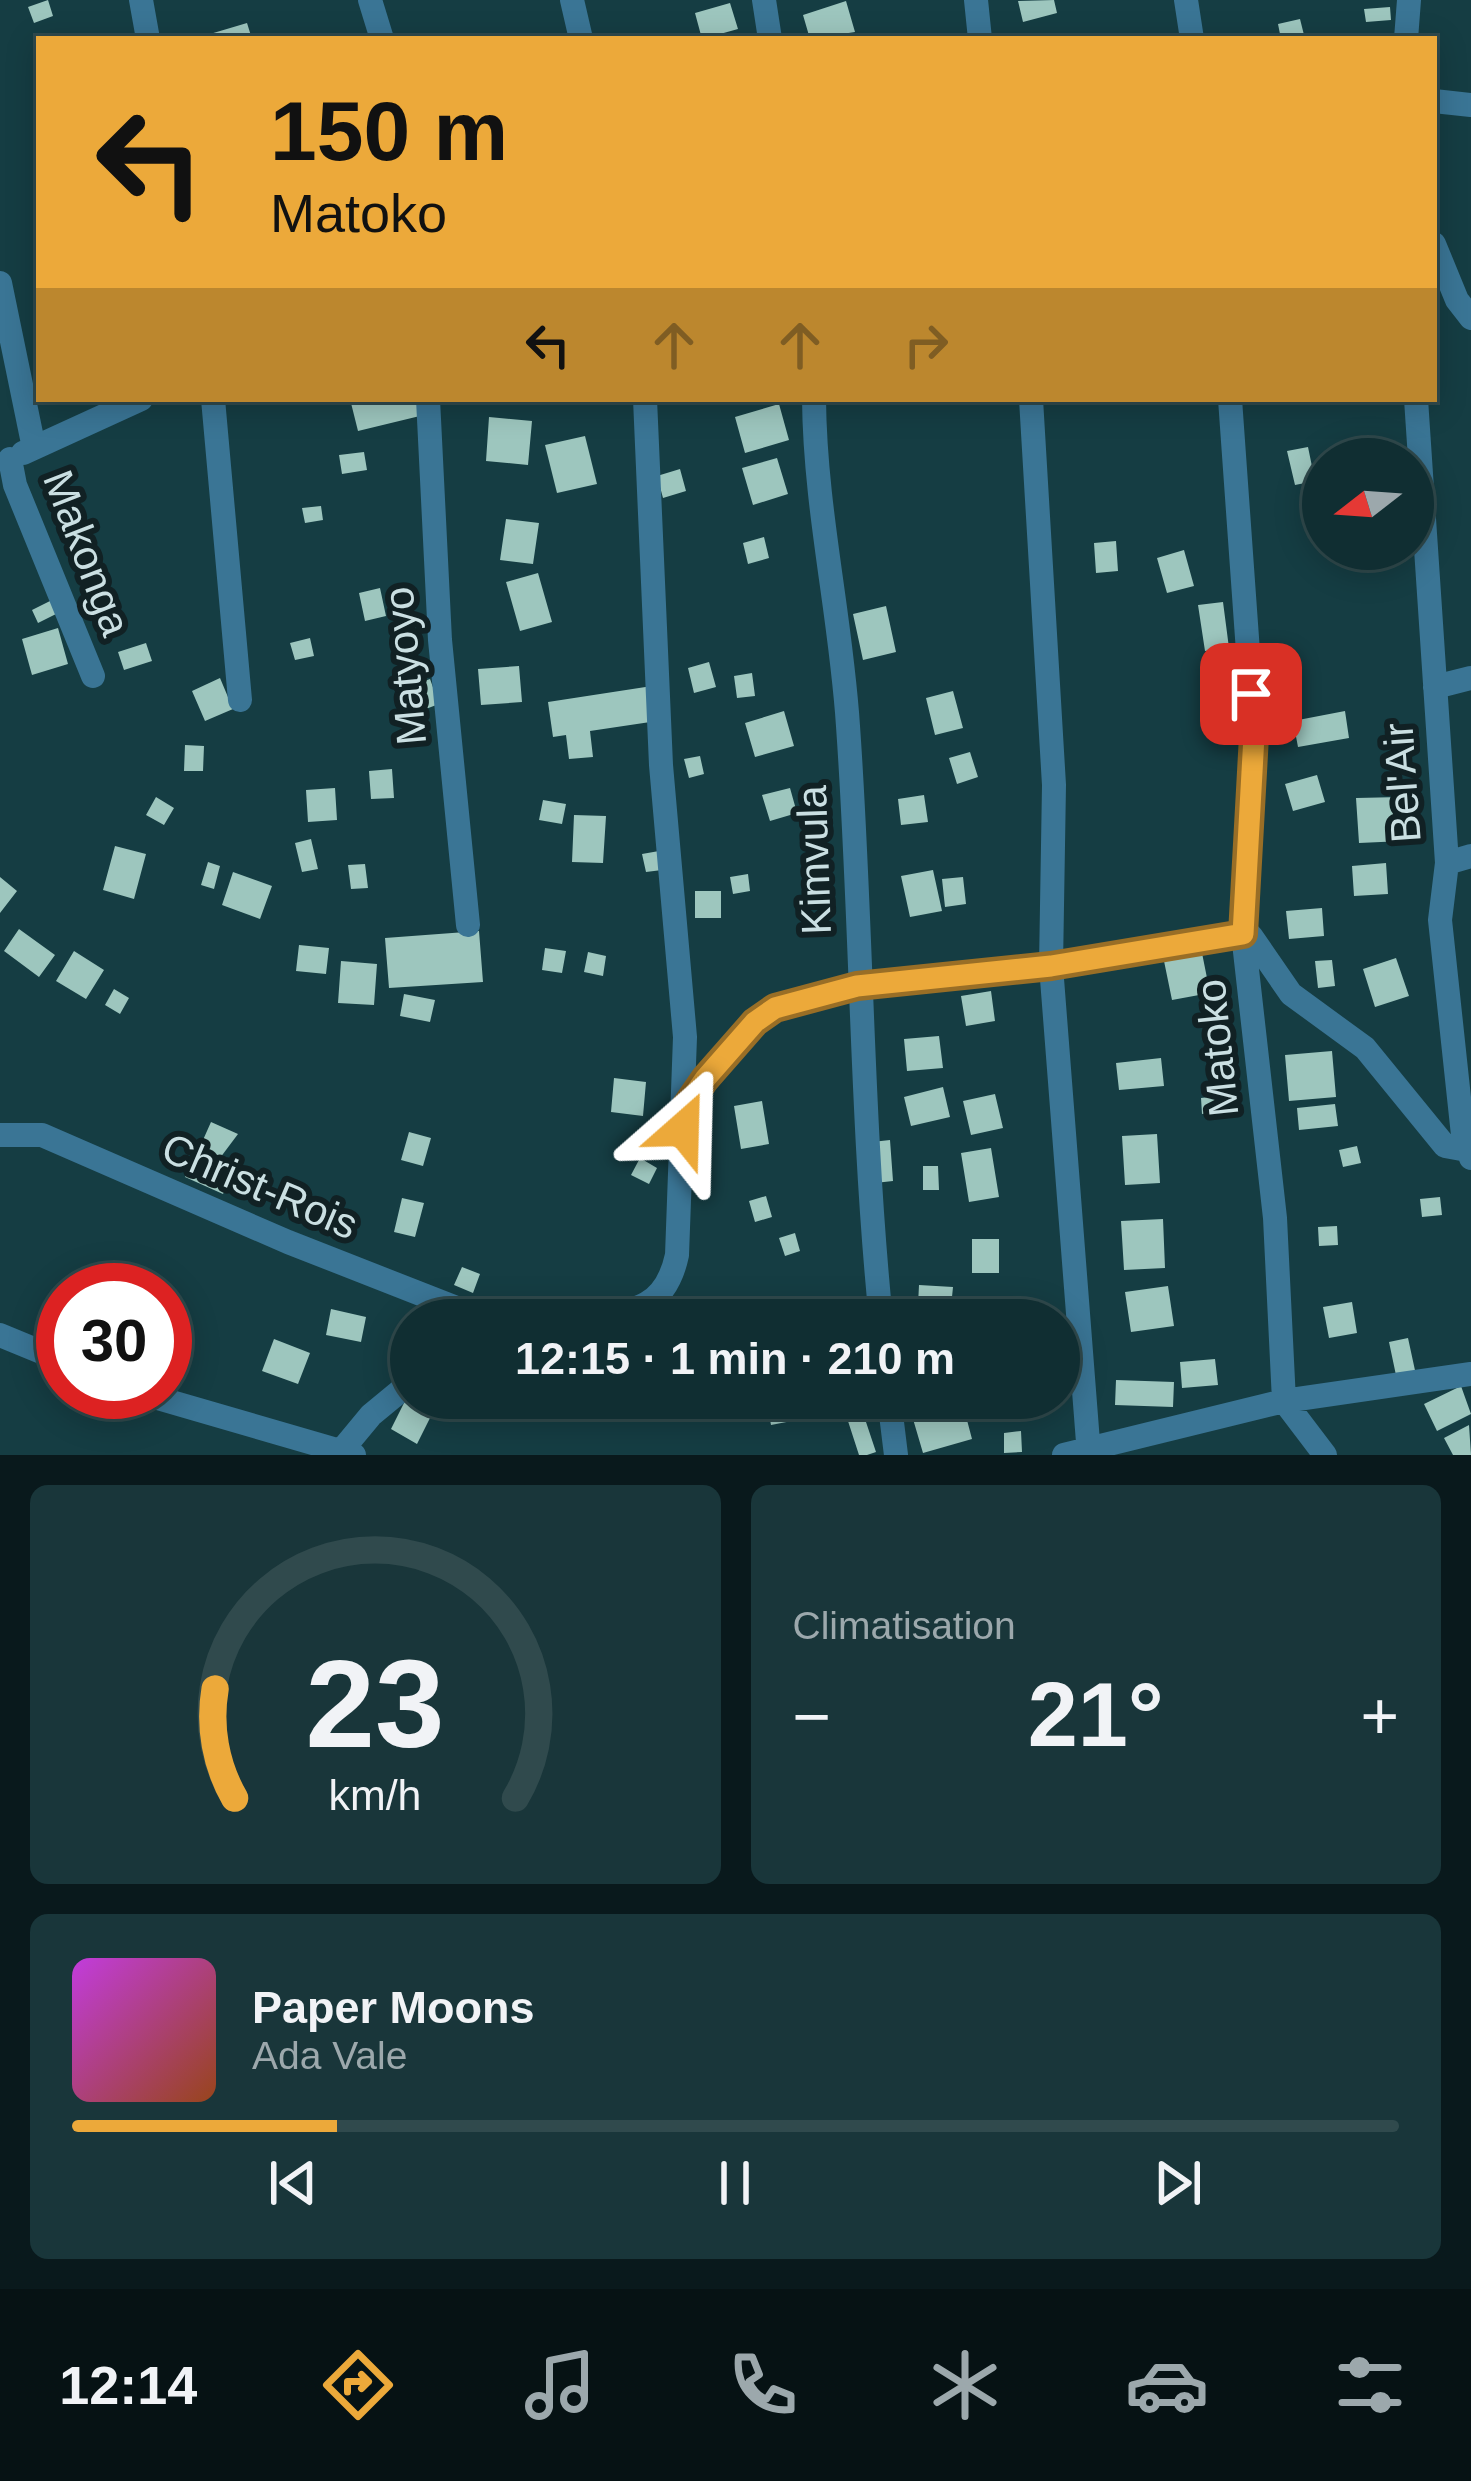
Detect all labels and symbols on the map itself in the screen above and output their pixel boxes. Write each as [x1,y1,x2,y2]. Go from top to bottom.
north arrow [1302,438,1434,570]
street label: Makonga [34,464,140,643]
street label: Matyoyo [375,585,435,747]
pin [1200,643,1302,745]
street label: Bel'Air [1374,721,1430,845]
street label: Kimvula [788,784,840,935]
street label: Matoko [1186,977,1248,1119]
position arrow [620,1066,746,1192]
street label: Christ-Rois [155,1124,365,1248]
speed limit sign: 30 [36,1263,192,1419]

